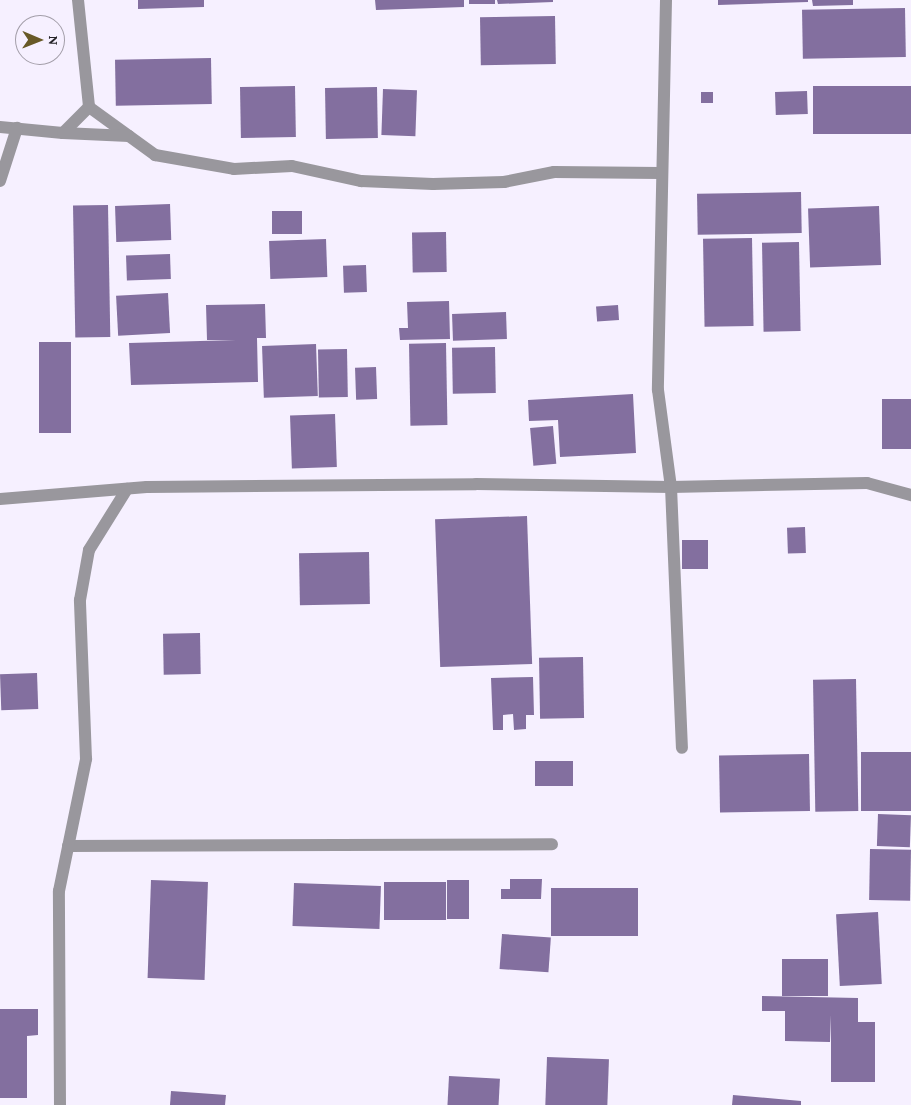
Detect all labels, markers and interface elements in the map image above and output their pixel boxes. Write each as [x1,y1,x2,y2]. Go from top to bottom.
north arrow [15,15,65,65]
text: N [46,35,62,45]

